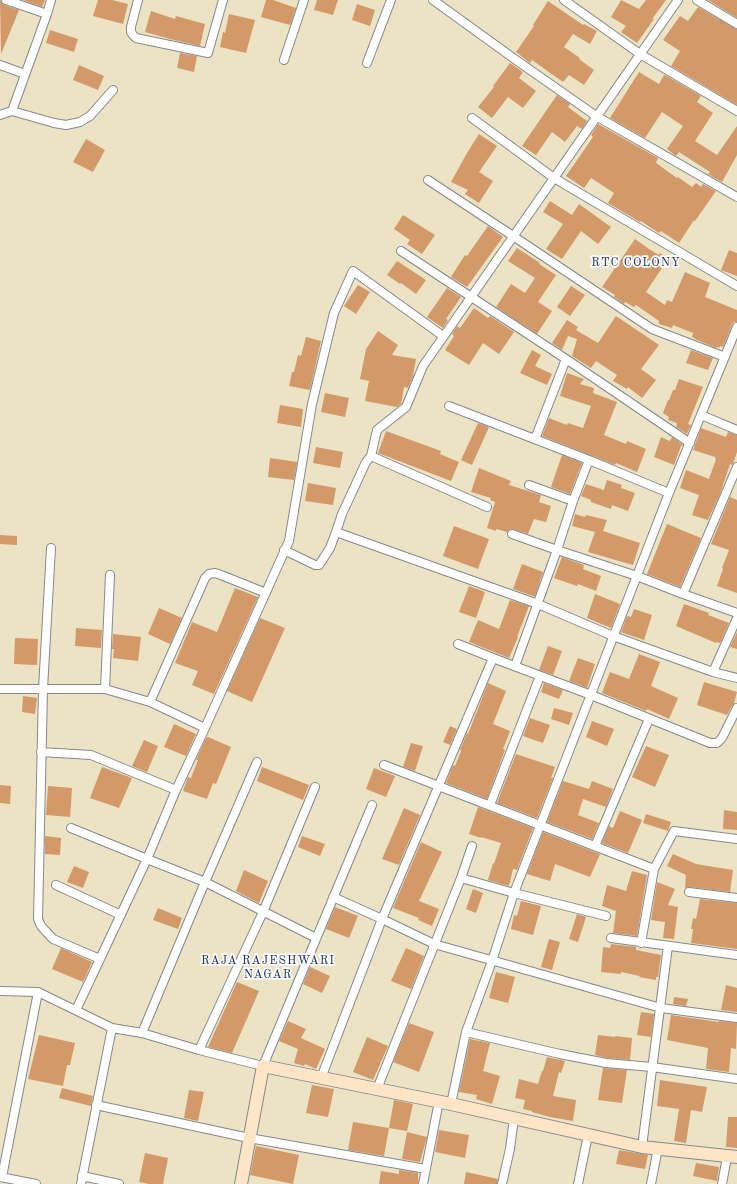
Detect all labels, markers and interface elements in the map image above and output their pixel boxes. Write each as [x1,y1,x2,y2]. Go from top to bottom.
district label: RTC COLONY [591,256,681,270]
district label: RAJA RAJESHWARI NAGAR [201,954,335,982]

